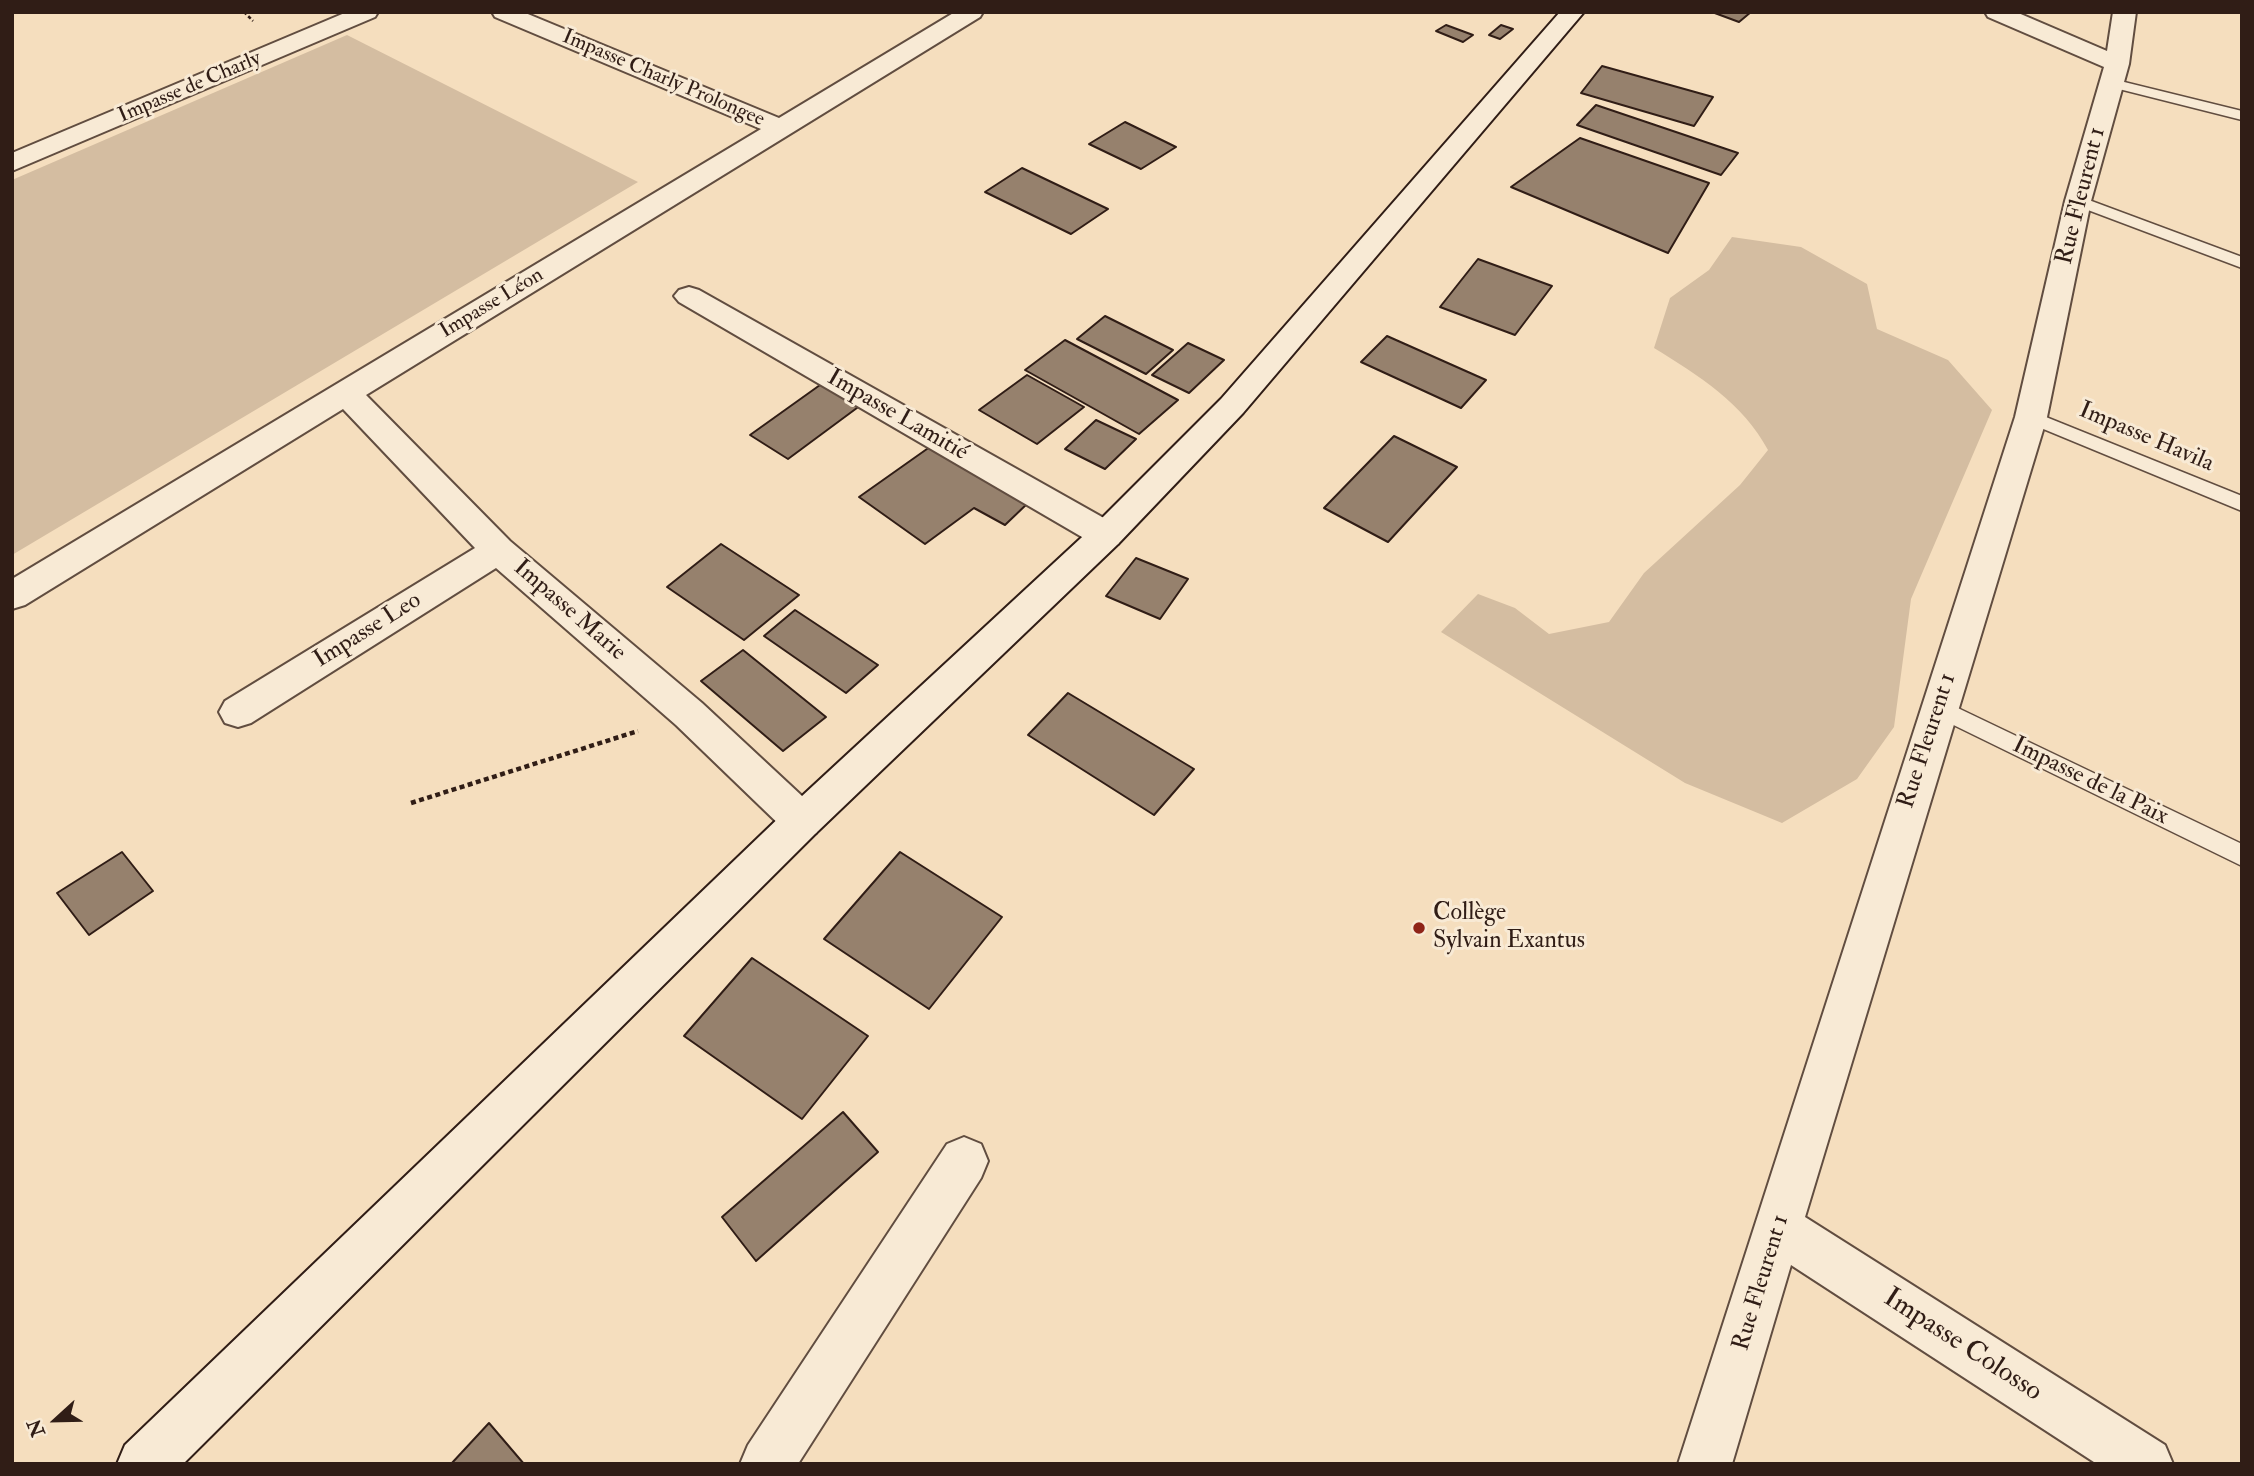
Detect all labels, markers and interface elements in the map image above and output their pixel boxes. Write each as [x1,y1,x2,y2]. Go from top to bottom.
street label: Impasse Charly Prolongee [558,25,768,133]
street label: Impasse de Charly [115,47,265,129]
street label: Rue Fleurent 1 [2051,124,2113,268]
street label: Impasse Léon [436,263,548,345]
street label: Impasse Lamitié [821,364,973,468]
street label: Impasse Havila [2074,397,2218,479]
street label: Impasse Marie [507,554,631,668]
street label: Impasse Leo [309,587,427,675]
street label: Rue Fleurent 1 [1893,670,1963,812]
street label: Impasse de la Paix [2007,732,2173,832]
place label: Collège Sylvain Exantus [1433,900,1585,956]
marker: Collège Sylvain Exantus [1411,920,1427,936]
street label: Rue Fleurent 1 [1728,1212,1796,1354]
street label: Impasse Colosso [1876,1282,2048,1410]
north arrow [21,1385,91,1455]
text: N [22,1415,51,1440]

